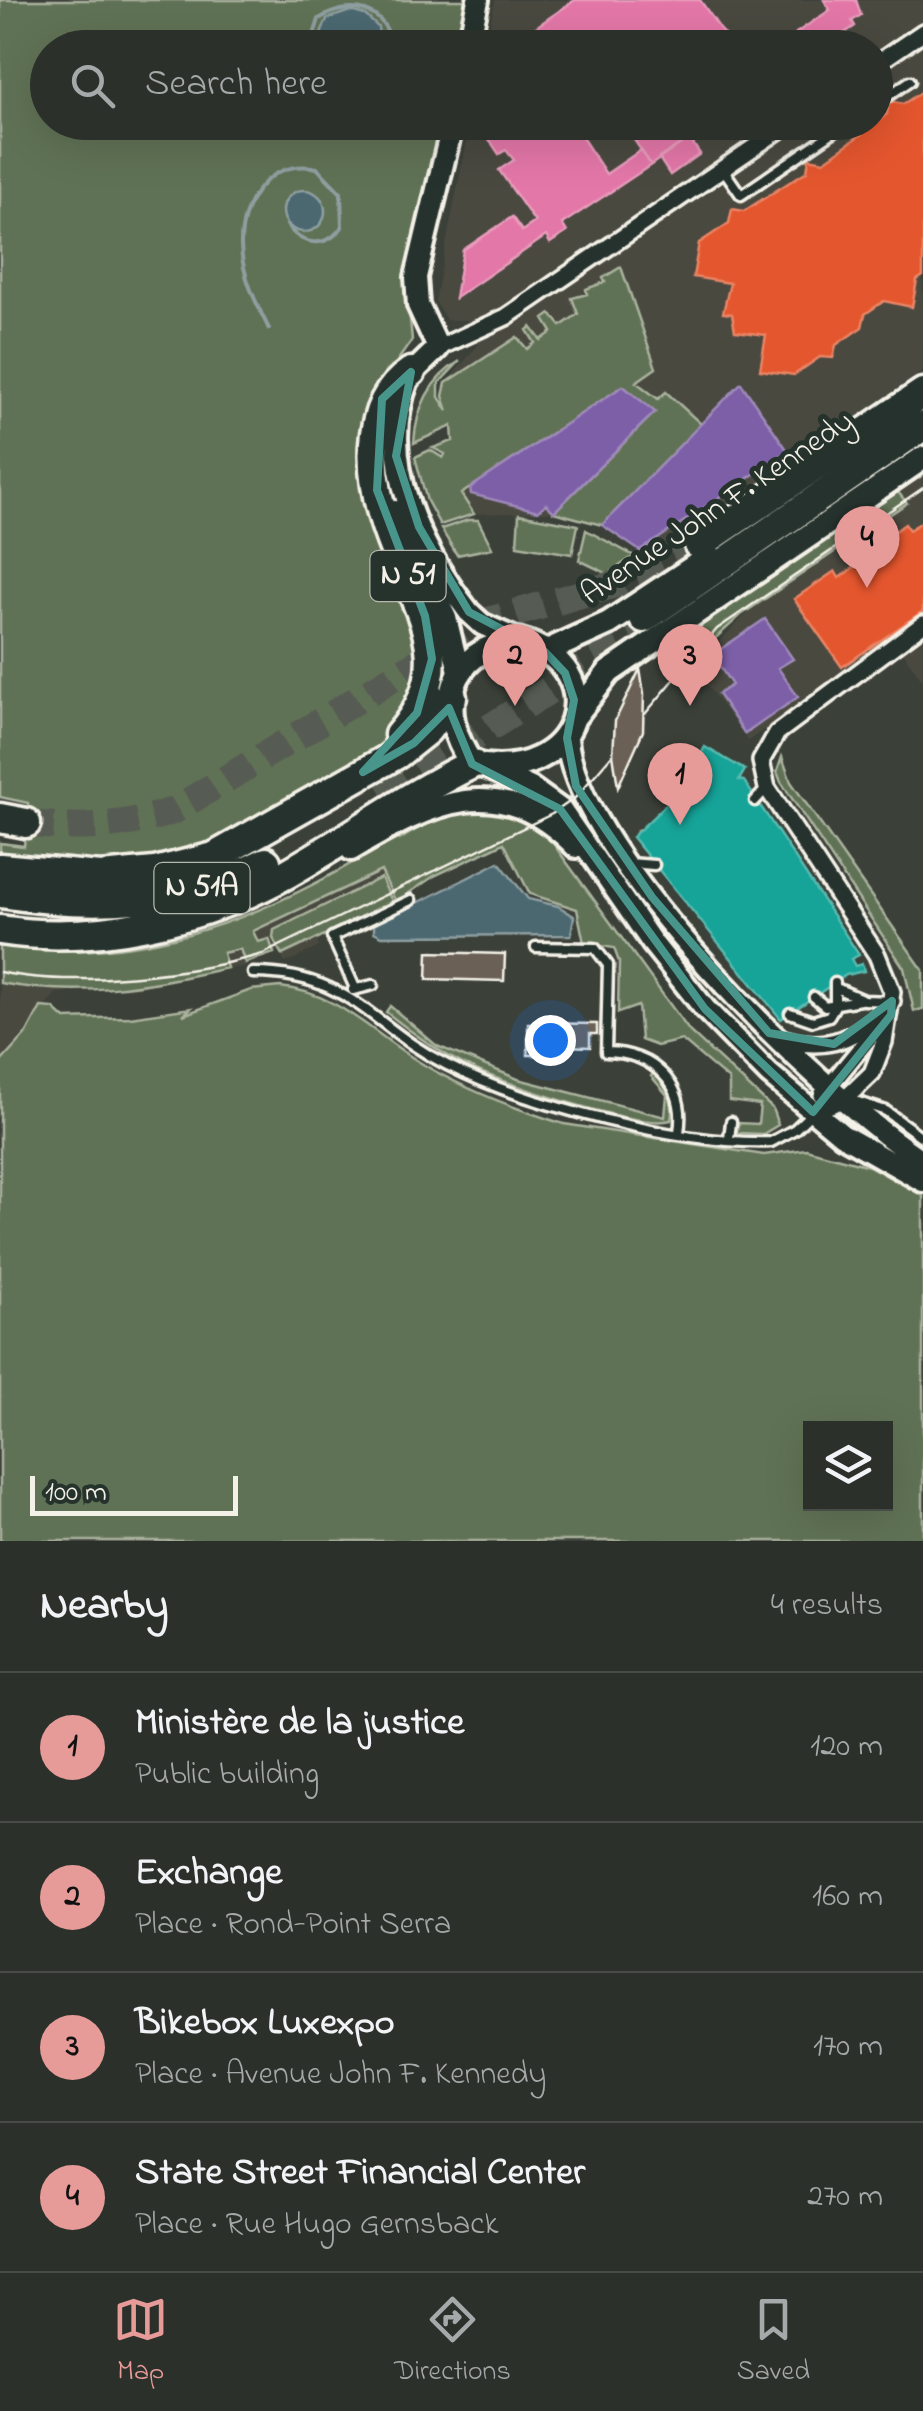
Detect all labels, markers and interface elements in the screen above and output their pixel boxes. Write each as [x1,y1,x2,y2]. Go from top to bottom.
search box [30,30,893,140]
text: Search here [145,57,327,113]
icon: search [65,58,120,113]
street label: Avenue John F. Kennedy [572,400,864,618]
pin: 4 [834,506,900,588]
road number: N 51 [370,551,446,601]
pin: 2 [482,624,548,706]
pin: 3 [658,624,722,706]
pin: 1 [648,742,712,825]
road number: N 51A [154,863,250,913]
your location [525,1015,576,1066]
map controls [803,1421,893,1511]
button: layers [803,1421,893,1511]
scale bar [30,1471,238,1516]
text: 100 m [45,1473,107,1514]
text: Nearby [40,1576,168,1637]
text: 4 results [771,1583,883,1630]
text: Ministère de la justice [135,1696,464,1752]
text: 1 [67,1724,78,1771]
text: 120 m [810,1724,883,1771]
text: Public building [135,1752,319,1799]
text: Exchange [135,1846,282,1902]
text: 2 [65,1874,80,1921]
text: 160 m [812,1874,883,1921]
text: Place · Rond-Point Serra [135,1902,451,1949]
text: Bikebox Luxexpo [135,1996,395,2052]
text: 3 [66,2024,79,2071]
text: 170 m [813,2024,883,2071]
text: Place · Avenue John F. Kennedy [135,2052,546,2099]
text: State Street Financial Center [135,2146,585,2202]
text: 4 [66,2174,79,2221]
text: 270 m [807,2174,883,2221]
text: Place · Rue Hugo Gernsback [135,2202,499,2249]
tab: Map [113,2292,168,2393]
tab: Directions [394,2292,511,2393]
tab: Saved [737,2292,810,2393]

